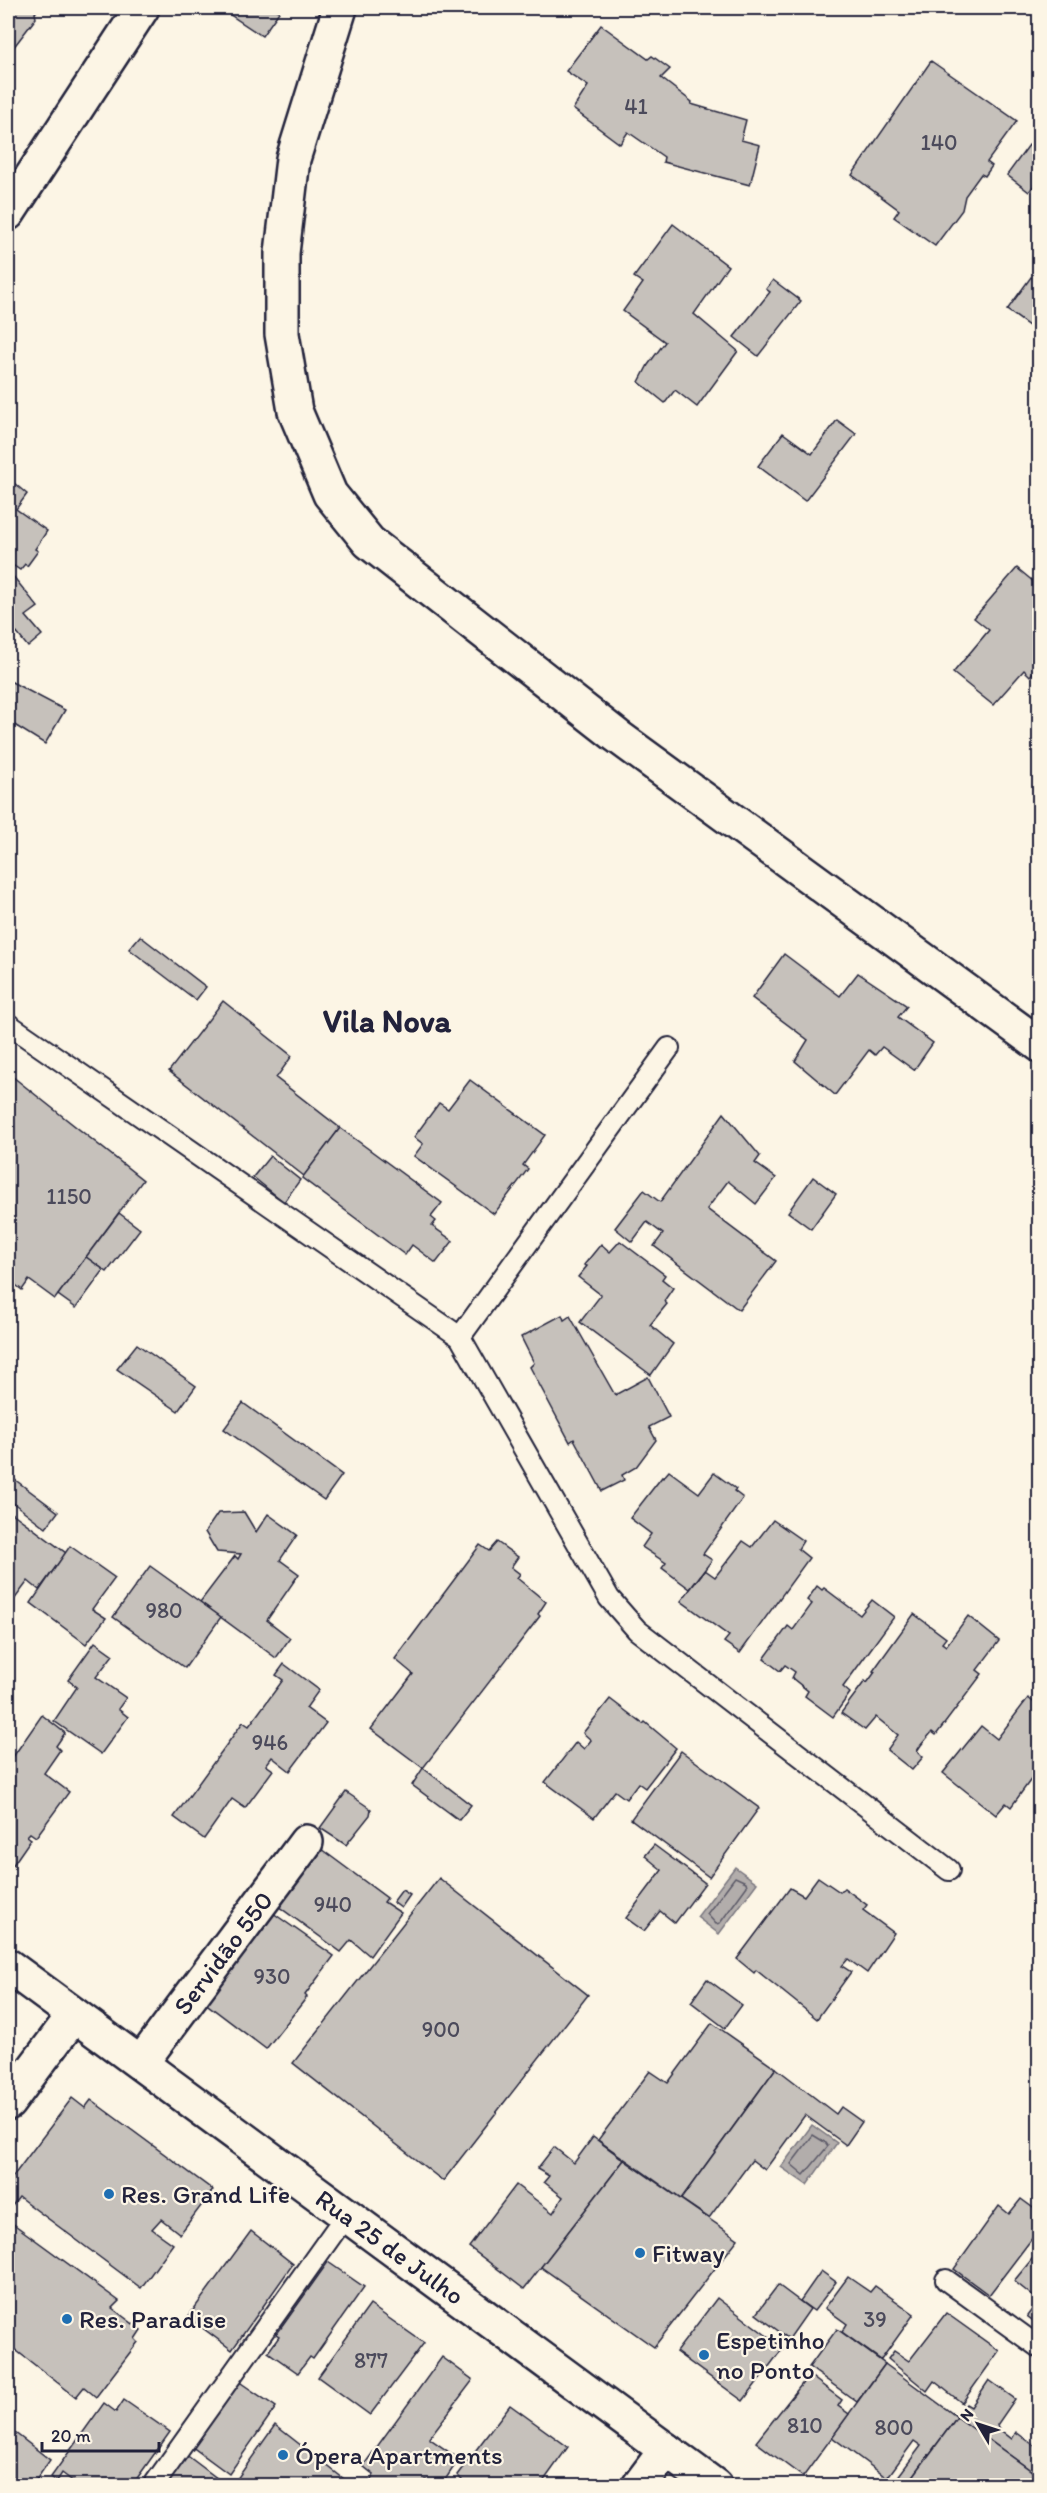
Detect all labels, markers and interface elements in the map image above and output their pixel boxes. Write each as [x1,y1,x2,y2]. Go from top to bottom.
house number: 41 [624,93,648,120]
house number: 140 [921,129,957,156]
district label: Vila Nova [323,1002,452,1040]
house number: 1150 [46,1183,92,1210]
house number: 980 [145,1597,183,1624]
house number: 946 [252,1729,288,1756]
street label: Servidão 550 [166,1885,280,2021]
house number: 940 [314,1891,352,1918]
house number: 930 [253,1963,291,1990]
house number: 900 [422,2016,460,2043]
place label: Res. Grand Life [121,2178,290,2210]
street label: Rua 25 de Julho [309,2182,471,2312]
marker: Res. Grand Life [102,2187,116,2201]
place label: Fitway [652,2237,725,2269]
marker: Fitway [633,2246,647,2260]
place label: Res. Paradise [79,2303,226,2335]
house number: 39 [863,2306,887,2333]
marker: Res. Paradise [60,2312,74,2326]
place label: Espetinho no Ponto [716,2324,825,2386]
house number: 877 [354,2347,388,2374]
marker: Espetinho no Ponto [697,2348,711,2362]
north arrow [948,2394,1008,2454]
text: N [956,2405,978,2425]
house number: 810 [787,2412,823,2439]
house number: 800 [874,2414,914,2441]
scale bar [42,2415,159,2453]
text: 20 m [51,2425,91,2447]
place label: Ópera Apartments [295,2439,503,2471]
marker: Ópera Apartments [276,2448,290,2462]

